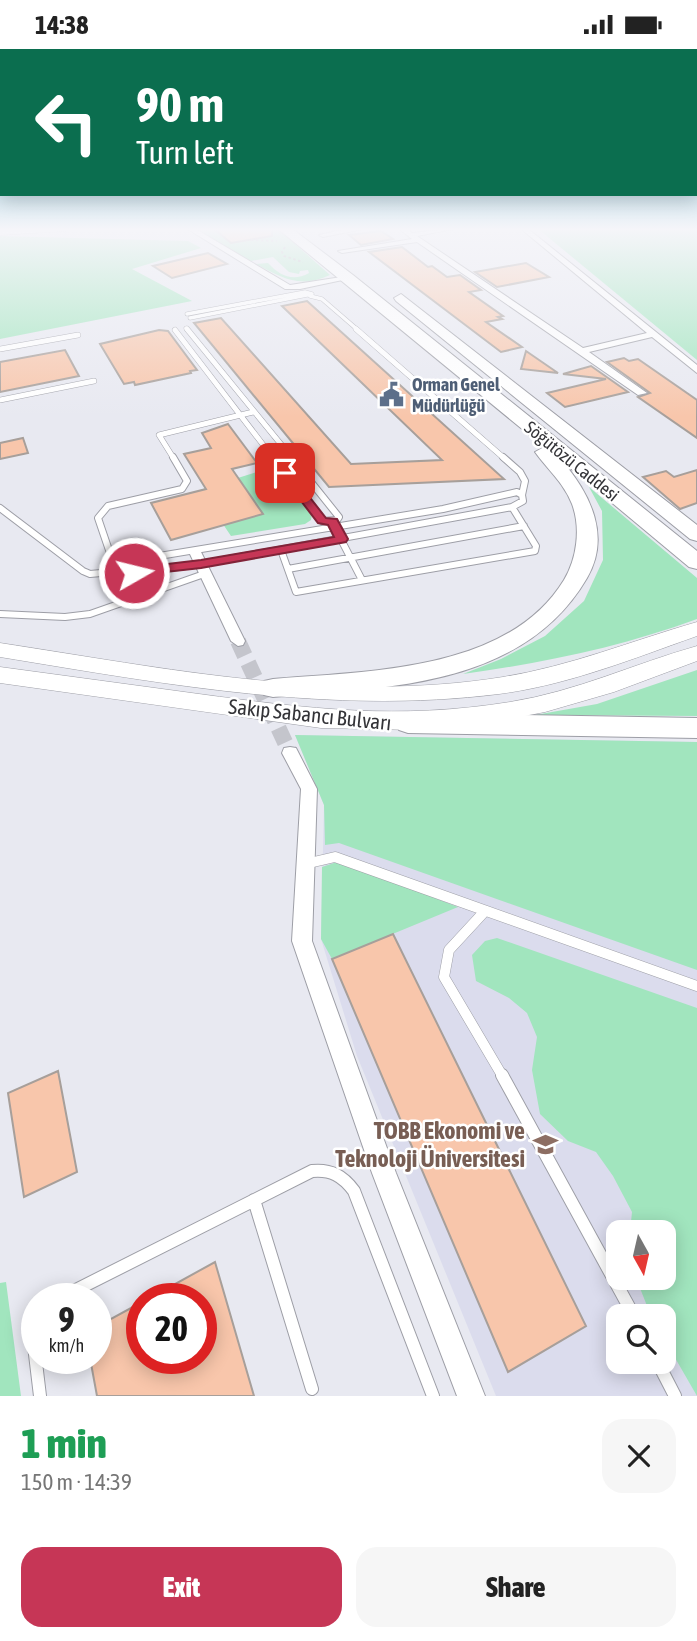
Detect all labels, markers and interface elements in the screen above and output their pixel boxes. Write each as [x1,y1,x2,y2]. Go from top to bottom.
text: 14:38 [35,10,89,40]
text: 90 m [136,76,224,132]
icon: left [21,77,112,168]
text: Turn left [136,134,234,171]
place label: Orman Genel Müdürlüğü [412,374,500,416]
public building icon: Orman Genel Müdürlüğü [378,380,406,408]
street label: Söğütözü Caddesi [520,416,624,506]
pin [255,443,315,503]
icon: arrive [266,454,304,492]
position arrow [97,536,171,610]
street label: Sakıp Sabancı Bulvarı [227,694,393,734]
place label: TOBB Ekonomi ve Teknoloji Üniversitesi [335,1117,525,1172]
school or university icon: TOBB Ekonomi ve Teknoloji Üniversitesi [531,1130,559,1158]
north arrow [606,1220,676,1290]
map controls [606,1220,676,1374]
speed limit sign: 20 [126,1283,217,1374]
text: 9 [58,1299,75,1339]
button: search [606,1304,676,1374]
text: km/h [49,1335,84,1356]
text: 1 min [21,1419,107,1467]
button: close [602,1419,676,1493]
text: 150 m · 14:39 [21,1469,132,1495]
button: Exit [21,1547,342,1627]
button: Share [356,1547,676,1627]

